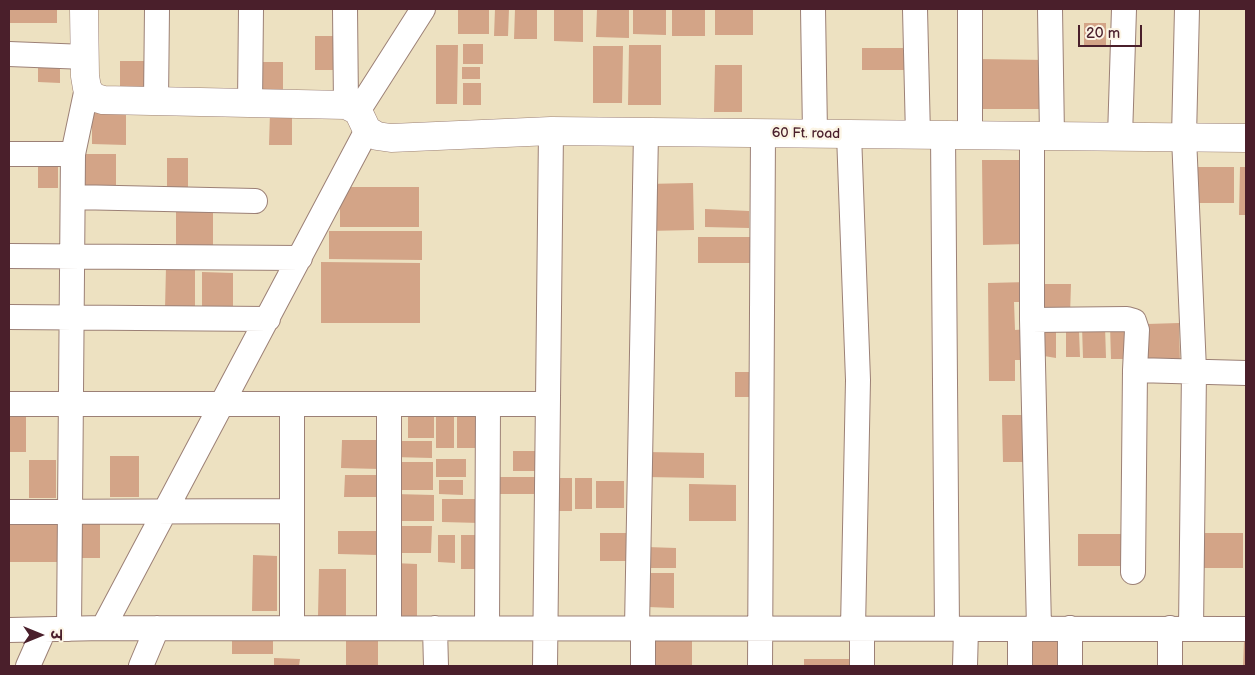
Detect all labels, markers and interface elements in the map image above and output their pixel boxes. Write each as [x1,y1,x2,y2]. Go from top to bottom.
scale bar [1080,15,1144,47]
text: 20 m [1086,24,1120,43]
street label: 60 Ft. road [772,125,840,143]
north arrow [15,610,65,660]
text: उ [47,630,64,640]

